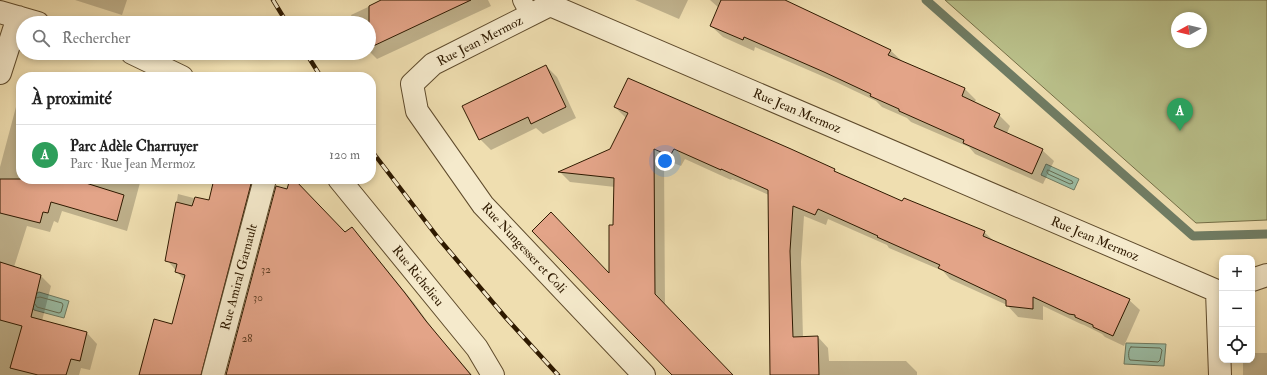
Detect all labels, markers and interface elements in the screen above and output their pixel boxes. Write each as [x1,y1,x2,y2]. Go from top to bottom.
street label: Rue Jean Mermoz [434,12,526,70]
north arrow [1171,12,1207,48]
search box [16,16,376,60]
icon: search [30,27,52,49]
text: Rechercher [62,29,130,48]
street label: Rue Jean Mermoz [750,85,844,137]
text: À proximité [32,88,112,109]
pin: A [1167,98,1193,131]
text: Parc Adèle Charruyer [70,137,198,156]
text: A [41,147,49,163]
text: 120 m [329,147,360,163]
your location [655,151,675,171]
text: Parc · Rue Jean Mermoz [70,156,195,172]
street label: Rue Nungesser et Coli [478,200,570,297]
street label: Rue Jean Mermoz [1048,213,1142,265]
street label: Rue Amiral Garnault [217,222,261,332]
street label: Rue Richelieu [389,243,447,310]
map controls [1219,255,1255,363]
button: + [1219,255,1255,291]
house number: 32 [261,263,271,276]
house number: 30 [253,291,263,304]
button: − [1219,291,1255,327]
button: locate [1219,327,1255,363]
house number: 28 [242,332,252,345]

